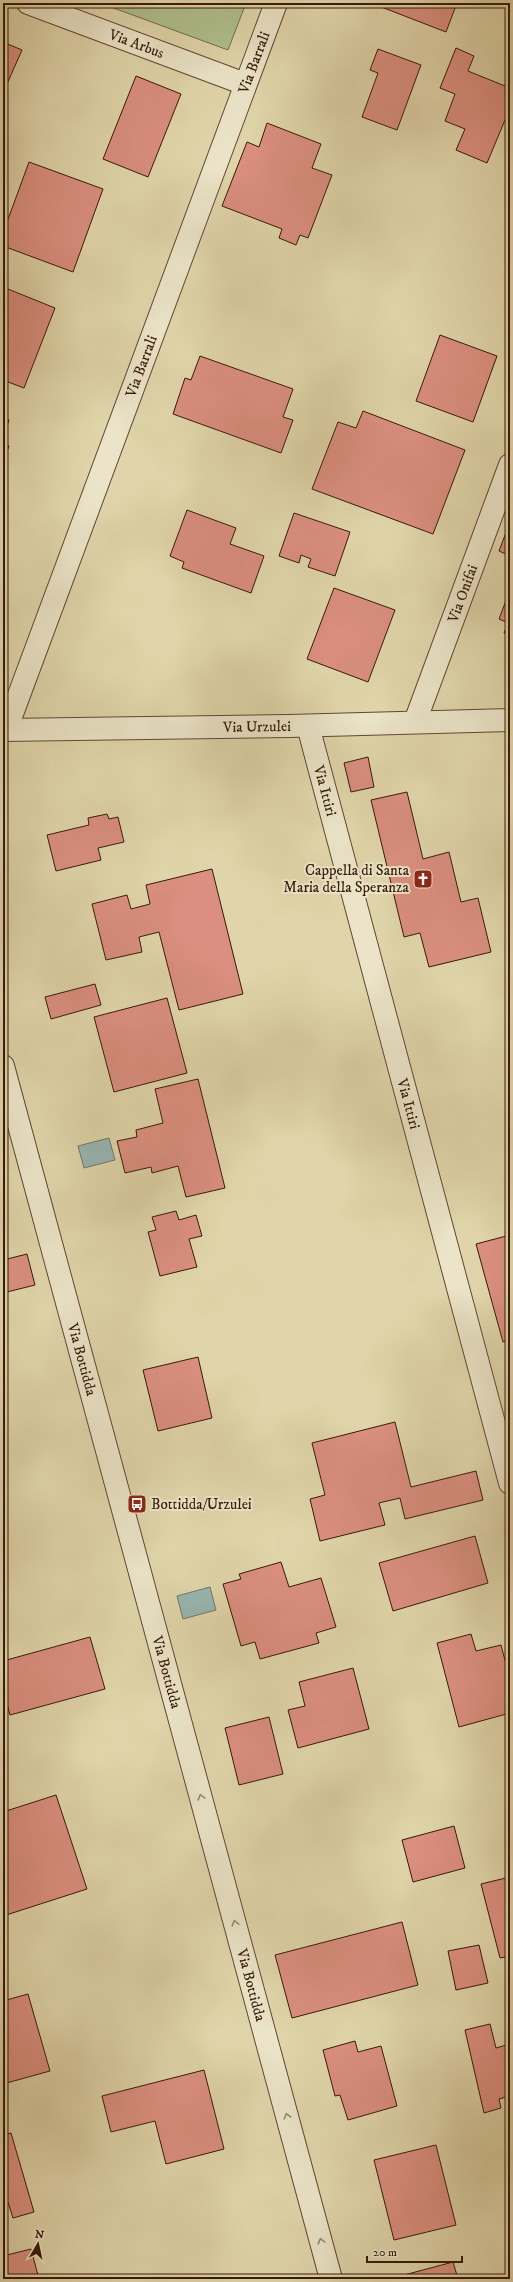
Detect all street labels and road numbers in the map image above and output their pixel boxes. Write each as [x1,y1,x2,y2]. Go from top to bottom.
street label: Via Arbus [106,24,167,62]
street label: Via Barrali [233,29,274,97]
street label: Via Barrali [121,333,161,401]
street label: Via Onifai [443,562,482,626]
street label: Via Urzulei [222,716,291,736]
street label: Via Ittiri [309,762,341,818]
street label: Via Ittiri [393,1075,425,1131]
street label: Via Bottidda [63,1320,101,1399]
street label: Via Bottidda [148,1633,186,1711]
street label: Via Bottidda [232,1946,271,2024]

